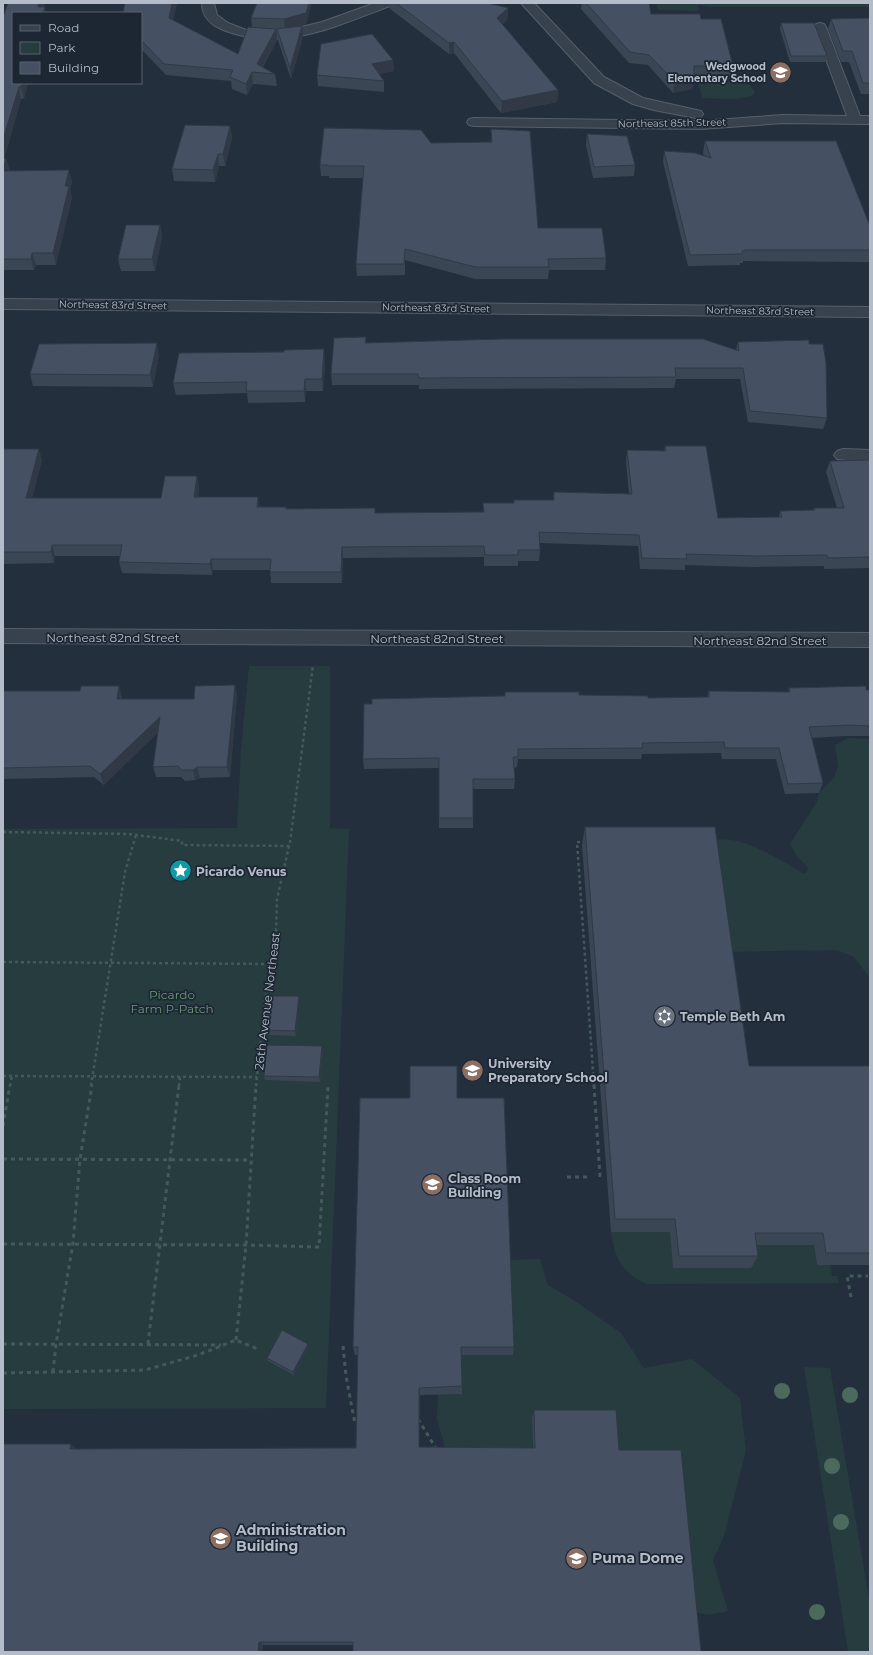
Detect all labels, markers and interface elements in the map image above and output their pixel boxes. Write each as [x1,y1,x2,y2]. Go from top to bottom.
legend [12,12,142,84]
text: Road [48,20,79,35]
text: Park [48,40,76,55]
school or university icon: Wedgwood Elementary School [768,59,794,85]
text: Building [48,60,99,75]
place label: Wedgwood Elementary School [667,60,766,85]
street label: Northeast 85th Street [618,116,726,130]
street label: Northeast 83rd Street [59,298,167,312]
street label: Northeast 83rd Street [382,301,490,315]
street label: Northeast 83rd Street [706,304,814,318]
street label: Northeast 82nd Street [46,630,180,645]
street label: Northeast 82nd Street [370,631,504,646]
street label: Northeast 82nd Street [693,633,827,648]
place icon: Picardo Venus [168,858,194,884]
place label: Picardo Venus [196,864,287,879]
street label: 26th Avenue Northeast [251,931,283,1071]
park label: Picardo Farm P-Patch [130,987,214,1016]
synagogue icon: Temple Beth Am [651,1003,677,1029]
place label: Temple Beth Am [680,1009,785,1024]
place label: University Preparatory School [488,1056,608,1085]
school or university icon: University Preparatory School [459,1057,485,1083]
place label: Class Room Building [448,1171,521,1200]
school or university icon: Class Room Building [419,1172,445,1198]
place label: Administration Building [235,1521,346,1555]
school or university icon: Administration Building [207,1525,233,1551]
school or university icon: Puma Dome [563,1545,589,1571]
place label: Puma Dome [592,1549,684,1567]

